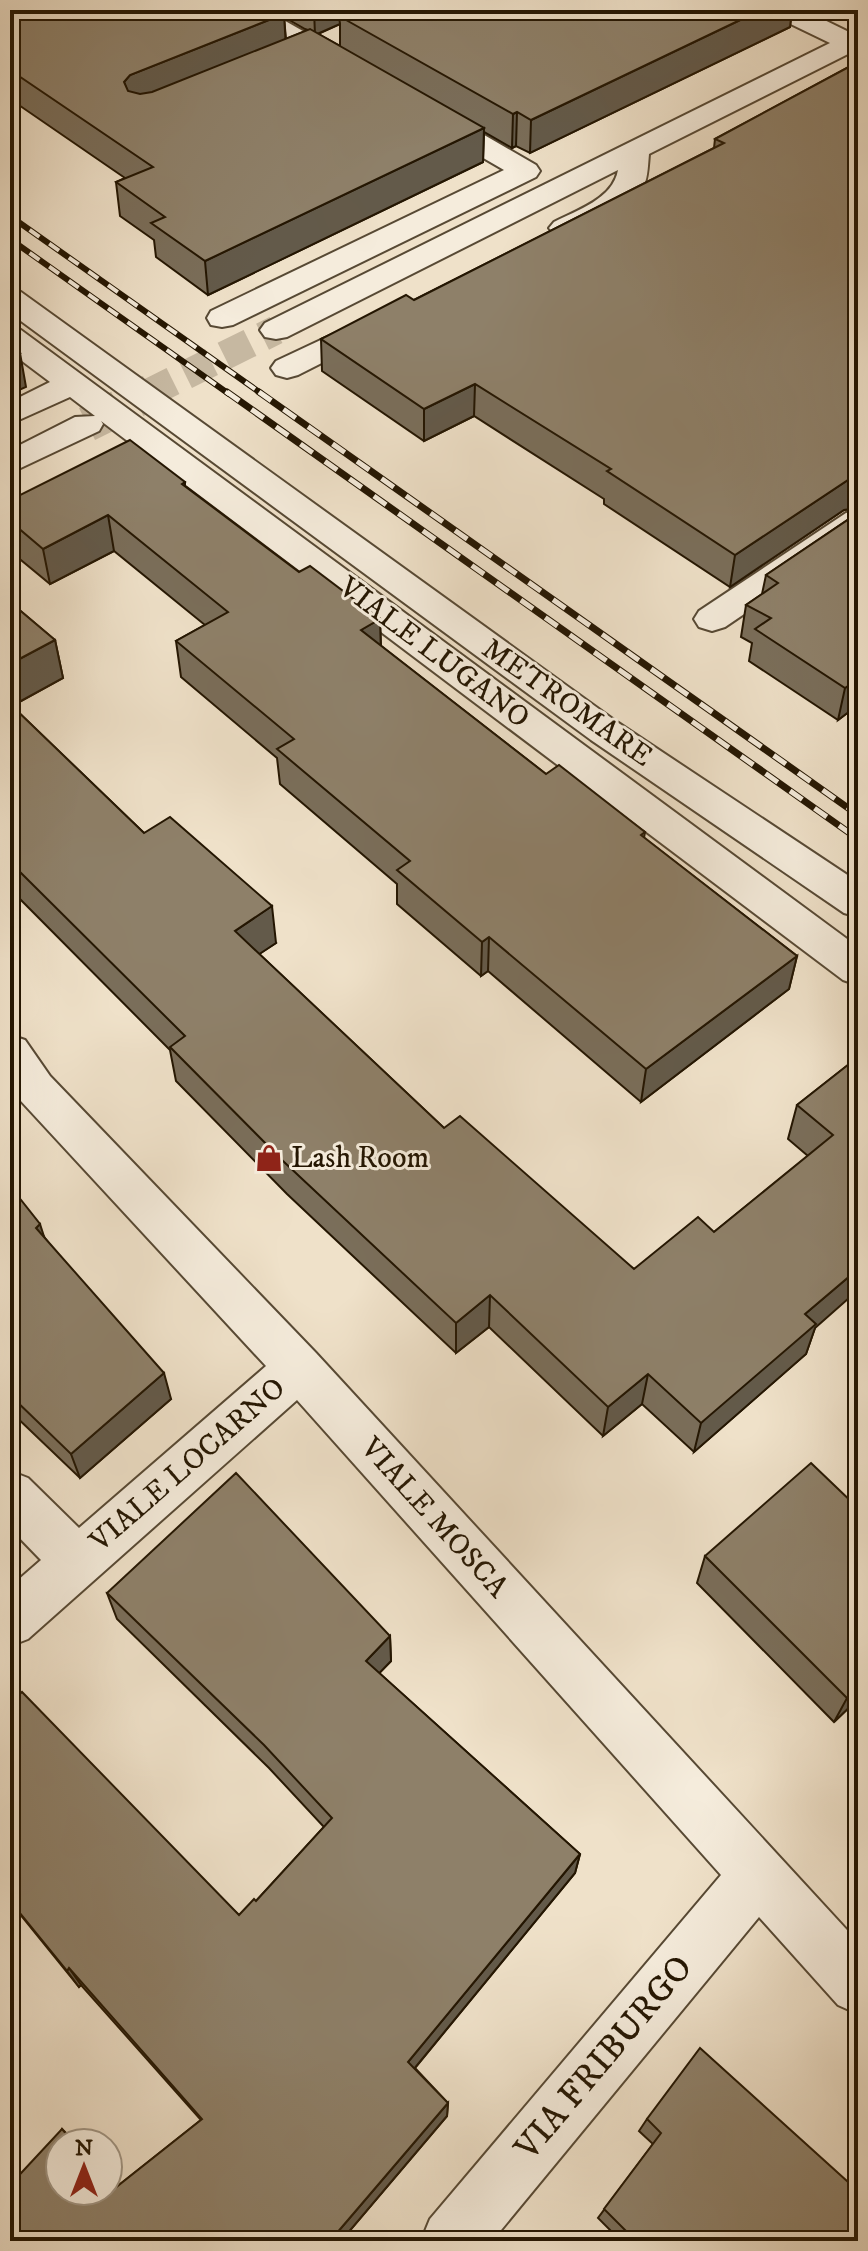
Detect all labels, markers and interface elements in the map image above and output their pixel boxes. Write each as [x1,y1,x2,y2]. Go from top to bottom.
street label: VIALE LUGANO [330,569,537,737]
street label: METROMARE [475,631,659,775]
place label: Lash Room [291,1140,429,1177]
shop icon: Lash Room [254,1143,284,1173]
street label: VIALE LOCARNO [82,1370,293,1561]
street label: VIALE MOSCA [352,1429,516,1606]
street label: VIA FRIBURGO [505,1946,703,2170]
north arrow [44,2127,124,2207]
text: N [75,2135,93,2162]

